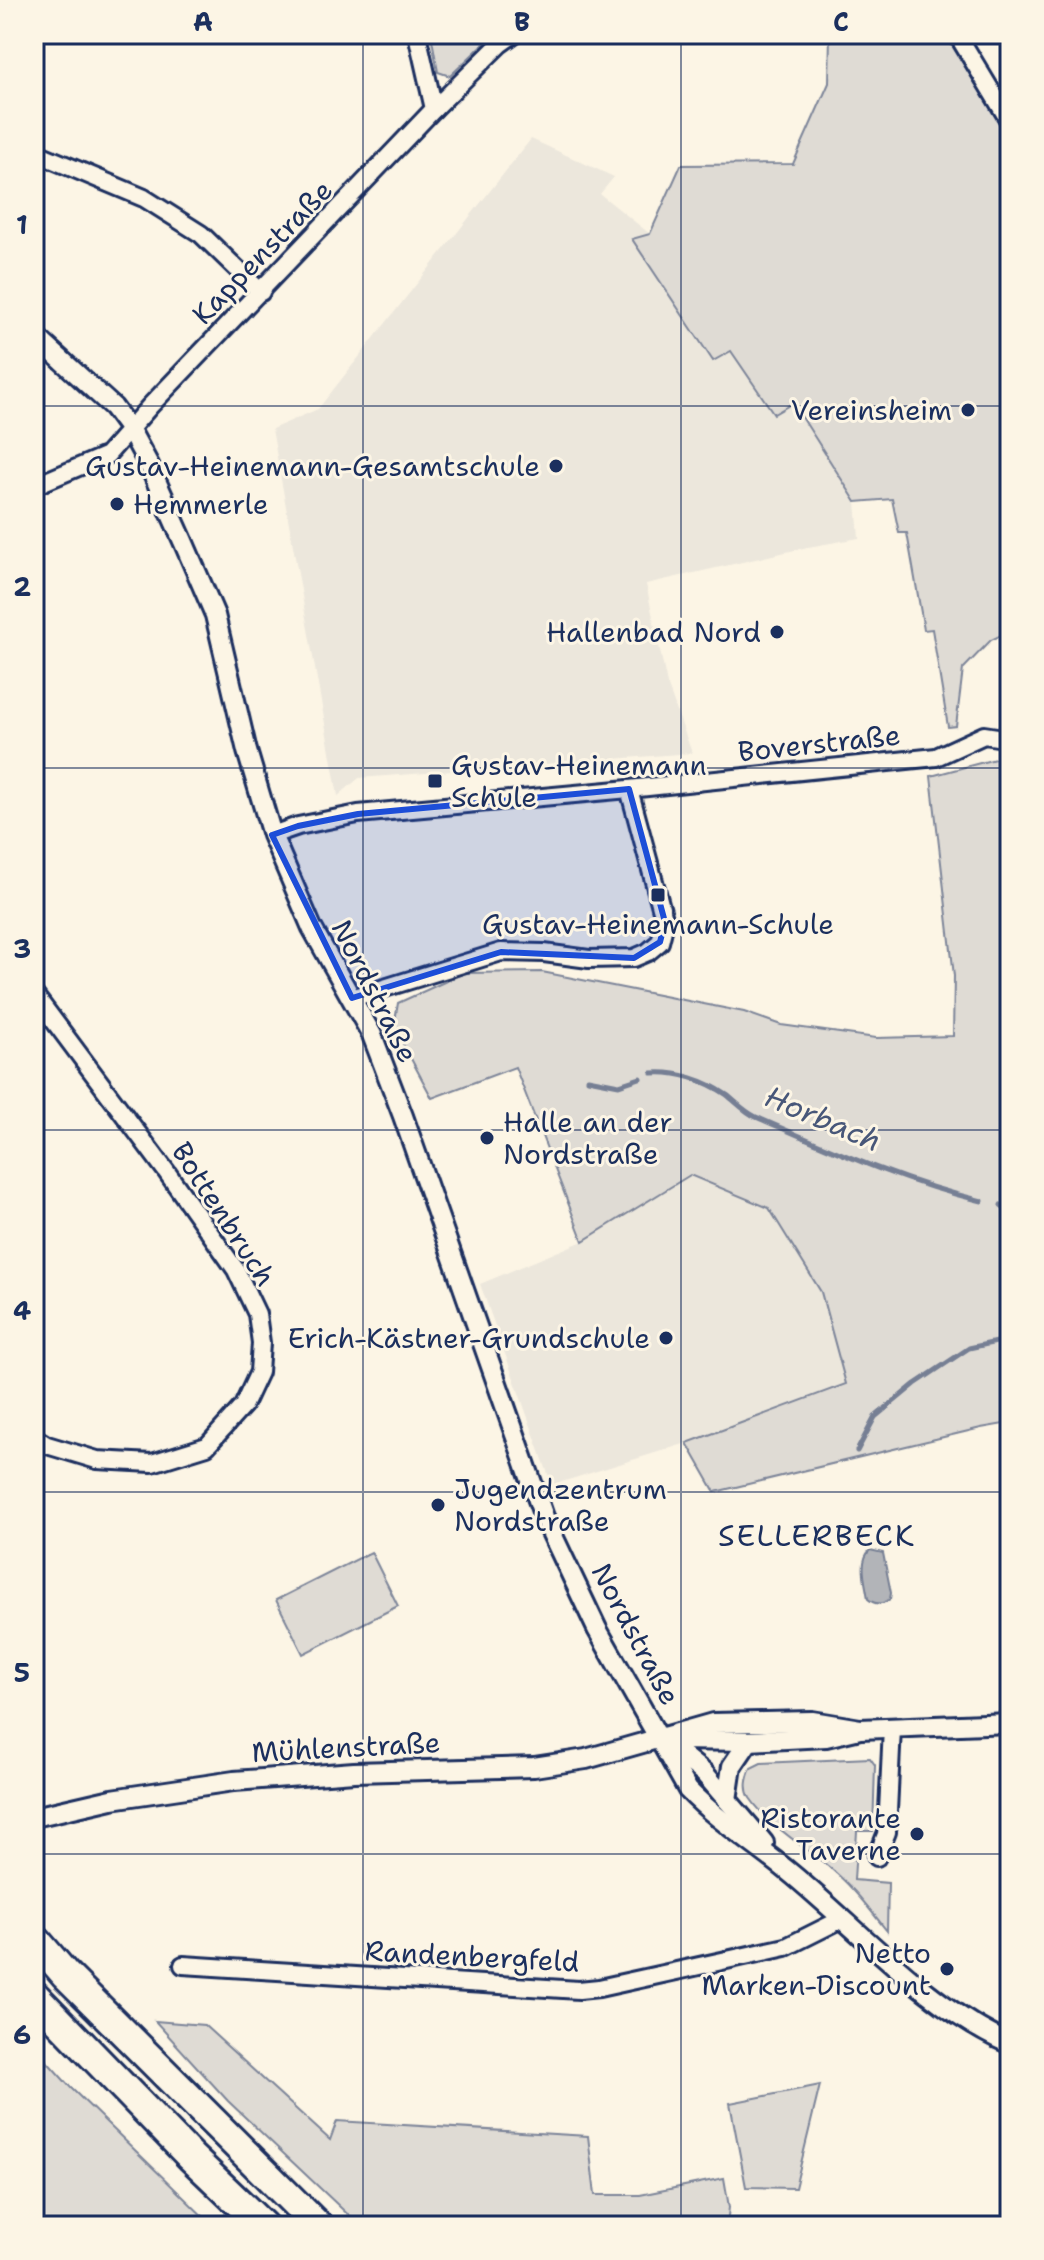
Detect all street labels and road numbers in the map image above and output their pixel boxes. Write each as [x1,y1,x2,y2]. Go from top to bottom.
street label: Kappenstraße [183,172,341,332]
street label: Boverstraße [736,716,902,770]
street label: Nordstraße [323,913,427,1069]
street label: Bottenbruch [163,1135,285,1293]
street label: Nordstraße [583,1556,689,1712]
street label: Mühlenstraße [251,1723,441,1771]
street label: Randenbergfeld [364,1931,580,1981]

